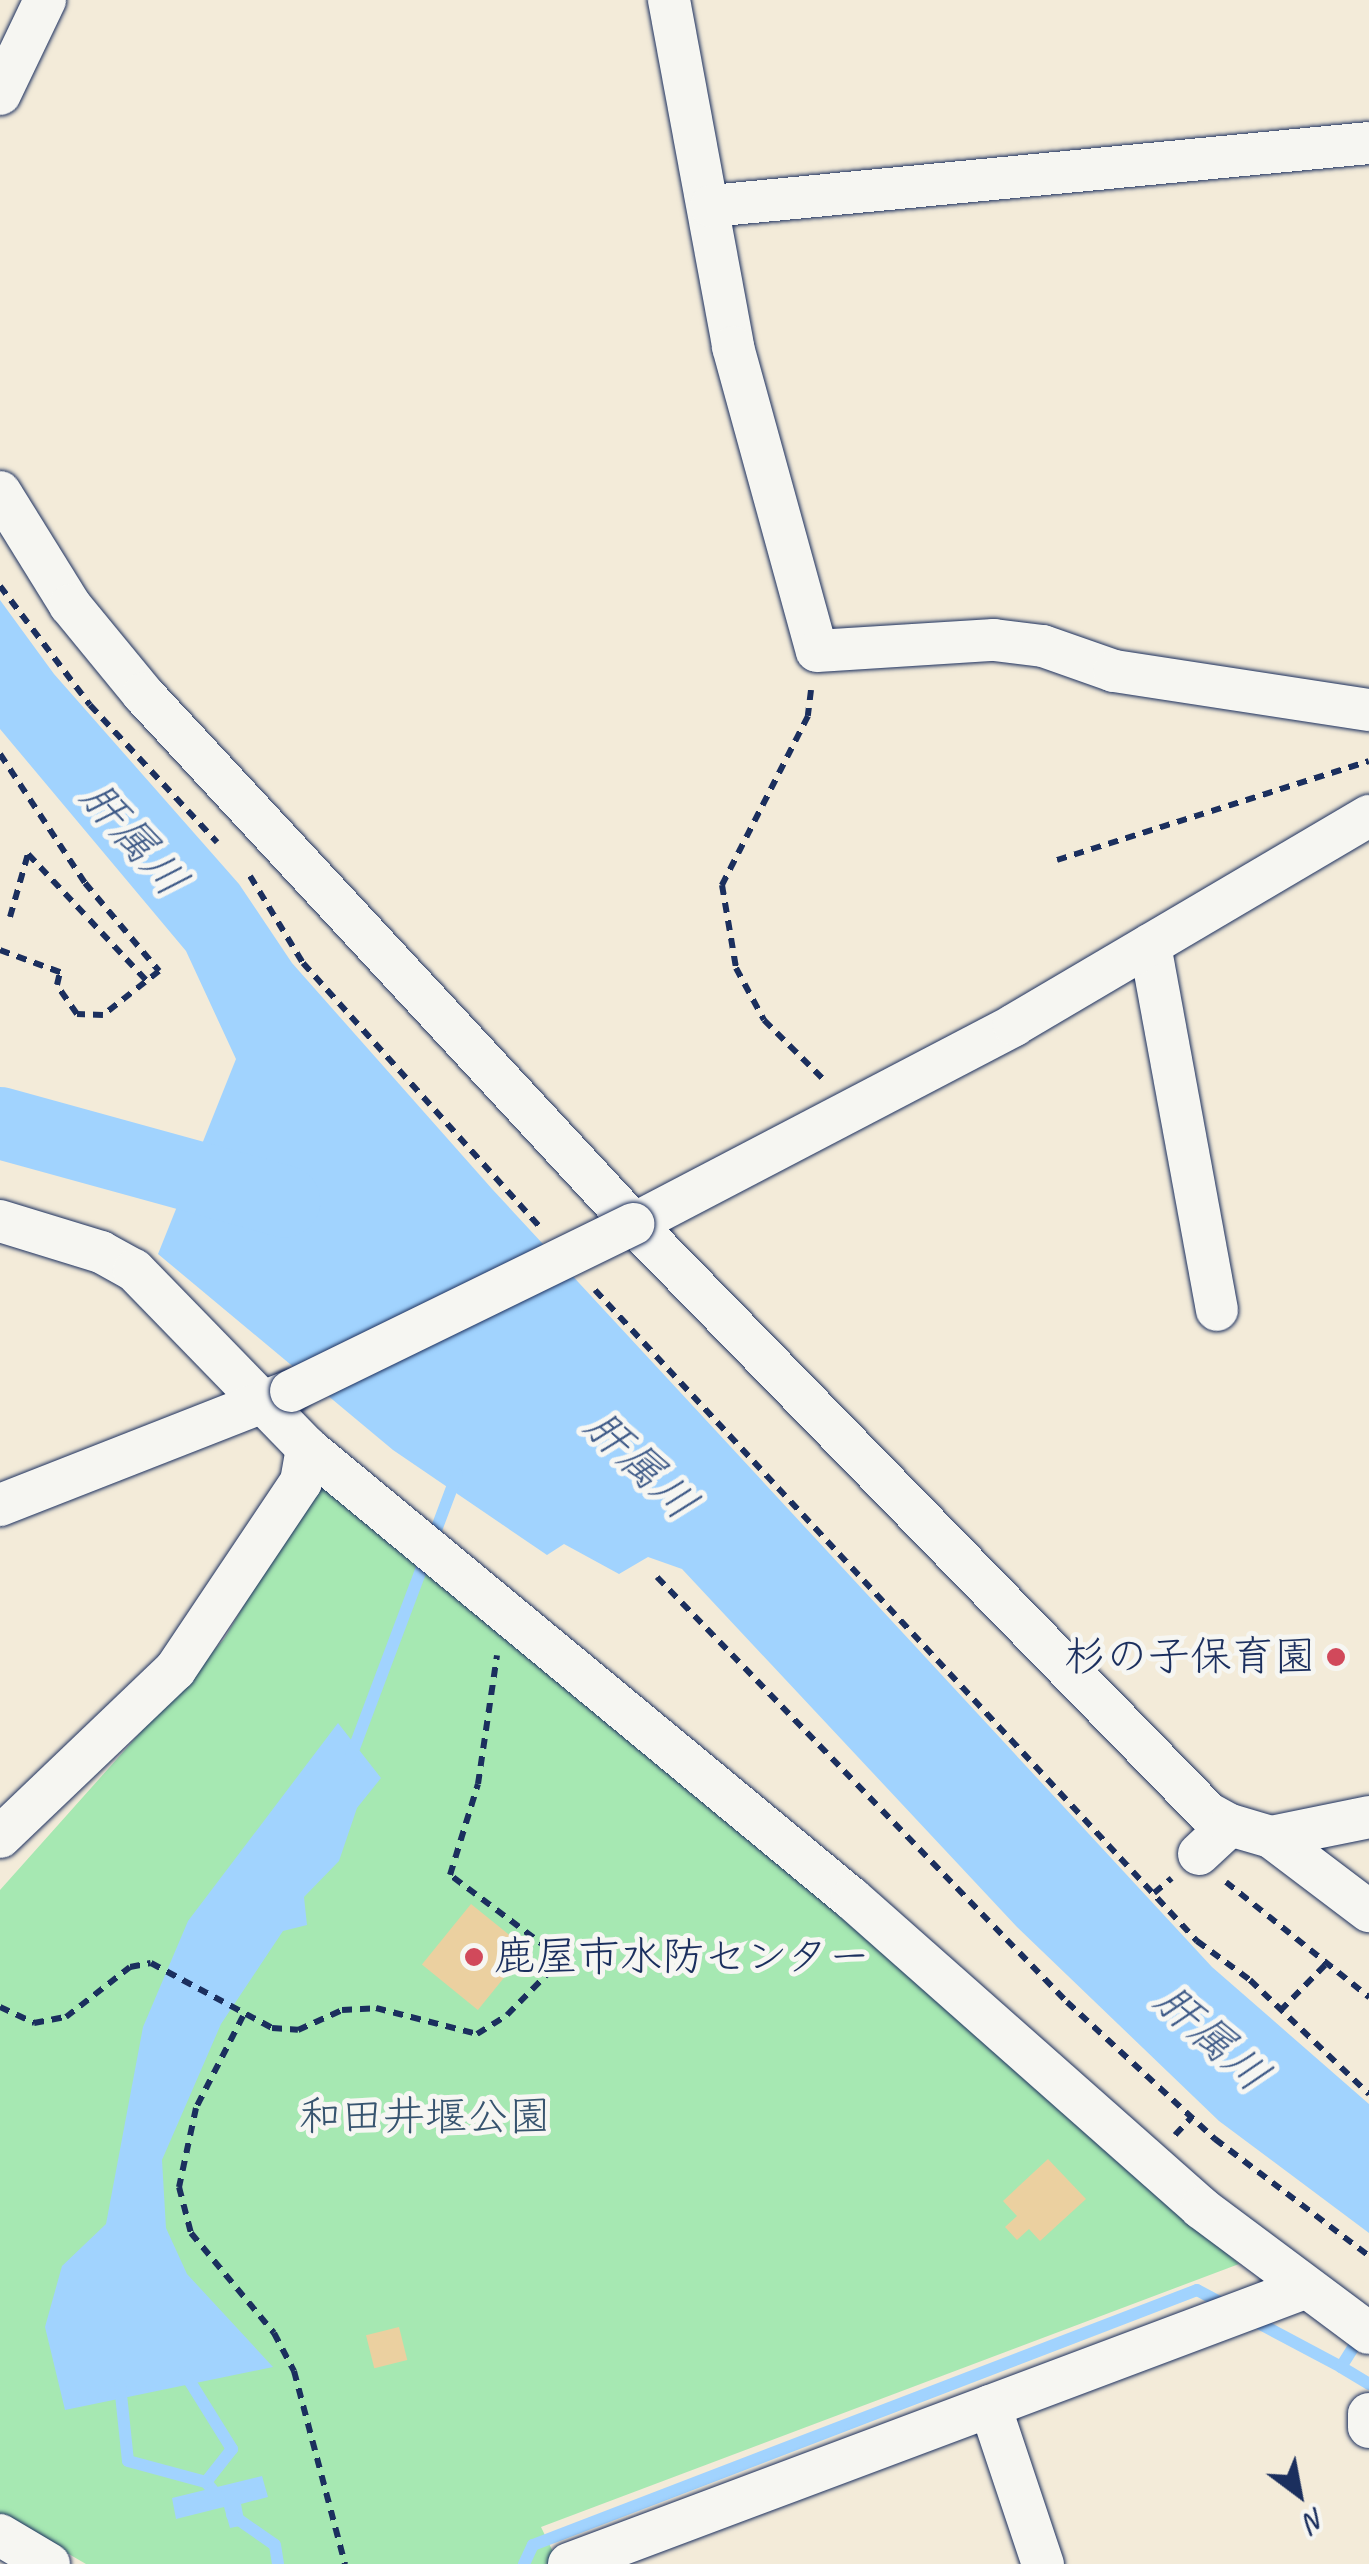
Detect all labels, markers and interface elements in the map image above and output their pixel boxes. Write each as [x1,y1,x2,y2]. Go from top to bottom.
water label: 肝属川 [69,770,199,908]
water label: 肝属川 [574,1399,708,1531]
place label: 杉の子保育園 [1064,1632,1316,1682]
marker: 杉の子保育園 [1325,1646,1347,1668]
place label: 鹿屋市水防センター [494,1932,872,1982]
marker: 鹿屋市水防センター [463,1946,485,1968]
water label: 肝属川 [1144,1973,1280,2103]
park label: 和田井堰公園 [299,2092,551,2142]
north arrow [1249,2444,1349,2544]
text: N [1299,2500,1332,2539]

